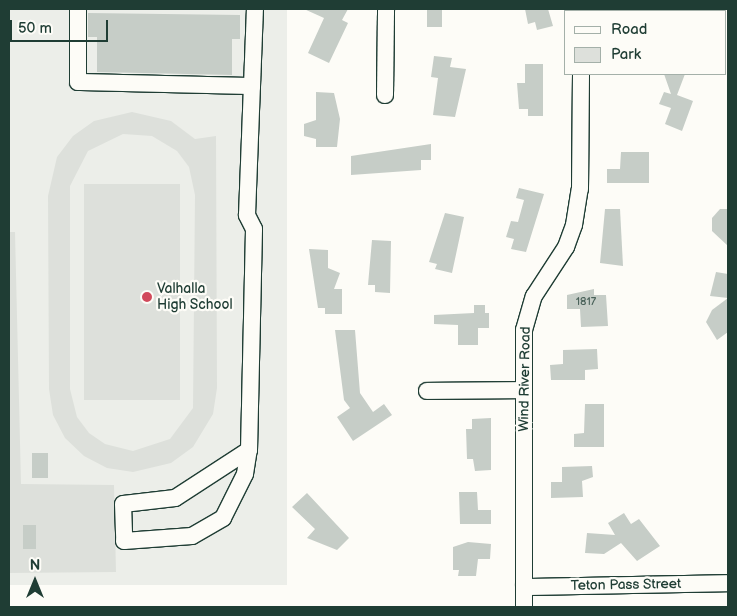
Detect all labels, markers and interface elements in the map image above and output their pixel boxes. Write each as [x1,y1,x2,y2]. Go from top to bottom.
scale bar [12,10,110,42]
legend [564,10,727,75]
text: 50 m [18,19,52,38]
text: Road [611,20,647,39]
text: Park [611,45,641,64]
place label: Valhalla High School [157,281,233,314]
marker: Valhalla High School [141,291,153,303]
house number: 1817 [576,295,596,309]
street label: Wind River Road [516,326,534,432]
north arrow [10,556,60,606]
text: N [30,557,40,574]
street label: Teton Pass Street [570,576,682,594]

